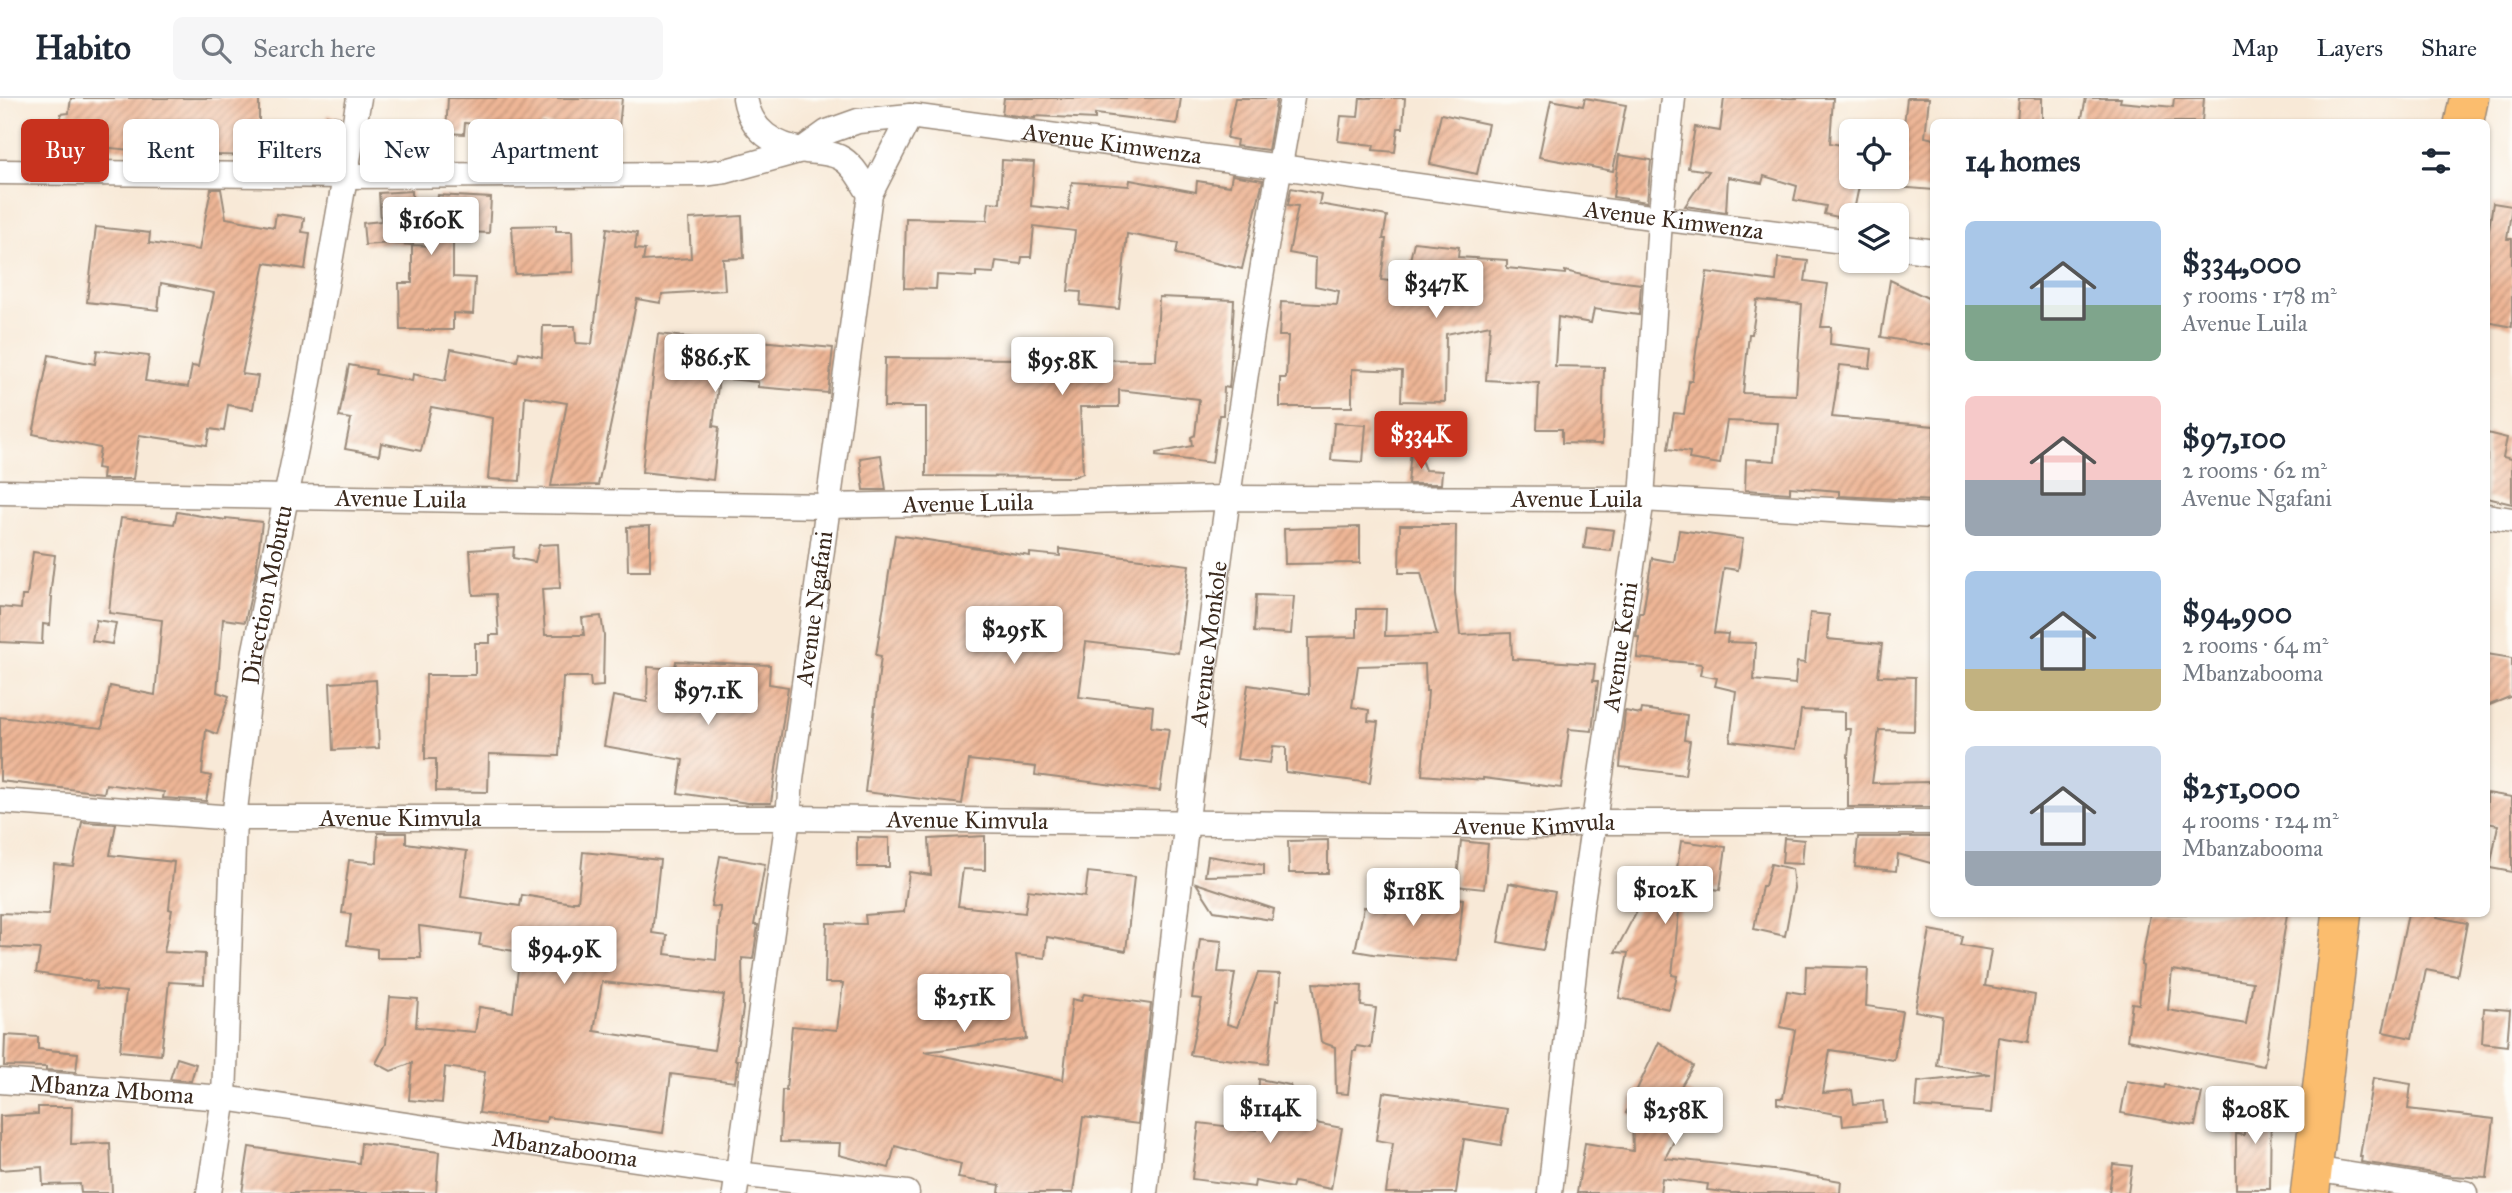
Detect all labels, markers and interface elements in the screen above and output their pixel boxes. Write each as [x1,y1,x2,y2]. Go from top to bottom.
search box [173,17,663,80]
text: Habito [35,28,131,68]
icon: search [197,29,235,67]
text: Search here [253,32,376,64]
text: Map [2232,33,2279,63]
text: Layers [2317,33,2383,63]
text: Share [2421,33,2477,63]
street label: Avenue Kimwenza [1020,116,1204,171]
chip: Buy [21,119,109,182]
chip: Rent [123,119,219,182]
chip: Filters [233,119,346,182]
chip: New [360,119,454,182]
chip: Apartment [468,119,623,182]
map controls [1839,119,1909,273]
button: locate [1839,119,1909,189]
icon: filters [2417,142,2455,180]
text: 14 homes [1965,143,2080,179]
street label: Avenue Kimwenza [1581,193,1766,246]
pin: $160K [382,198,480,257]
button: layers [1839,203,1909,273]
text: $160K [399,206,463,234]
text: $334,000 [2182,245,2302,281]
icon: home [2021,249,2105,333]
pin: $347K [1387,260,1485,320]
text: $347K [1404,269,1468,297]
text: 5 rooms · 178 m² [2182,281,2337,309]
text: Avenue Luila [2182,309,2308,337]
pin: $86.5K [658,334,772,394]
pin: $95.8K [1005,338,1119,397]
text: $86.5K [680,343,750,371]
text: $95.8K [1027,346,1097,374]
pin: $334K [1372,412,1470,471]
text: $334K [1390,420,1452,448]
text: $97,100 [2182,420,2286,456]
icon: home [2021,424,2105,508]
text: 2 rooms · 62 m² [2182,456,2327,484]
street label: Avenue Luila [334,483,468,515]
street label: Avenue Luila [1510,484,1643,514]
text: Avenue Ngafani [2182,484,2332,512]
street label: Avenue Luila [901,487,1035,520]
street label: Direction Mobutu [235,502,299,686]
street label: Avenue Ngafani [789,528,840,689]
street label: Avenue Monkole [1183,559,1234,729]
street label: Avenue Kemi [1595,579,1645,714]
text: $94,900 [2182,595,2292,631]
icon: home [2021,599,2105,683]
pin: $295K [965,606,1063,666]
text: $295K [982,615,1046,643]
text: 2 rooms · 64 m² [2182,631,2328,659]
text: Mbanzabooma [2182,659,2323,687]
pin: $97.1K [651,668,765,727]
text: $97.1K [674,676,742,704]
text: $251,000 [2182,770,2301,806]
icon: home [2021,774,2105,858]
street label: Avenue Kimvula [319,803,482,833]
street label: Avenue Kimvula [885,804,1049,836]
street label: Avenue Kimvula [1452,806,1616,842]
text: 4 rooms · 124 m² [2182,806,2339,834]
text: Mbanzabooma [2182,834,2323,862]
pin: $102K [1616,866,1714,926]
pin: $118K [1364,868,1462,928]
text: $102K [1633,875,1697,903]
text: $118K [1383,877,1443,905]
pin: $94.9K [507,926,621,986]
text: $94.9K [528,935,600,963]
pin: $251K [915,974,1013,1034]
text: $251K [933,983,995,1011]
street label: Mbanza Mboma [28,1068,196,1111]
pin: $114K [1221,1086,1319,1145]
pin: $208K [2206,1086,2304,1146]
pin: $258K [1626,1088,1724,1147]
text: $114K [1239,1094,1301,1122]
text: $208K [2221,1095,2289,1123]
text: $258K [1643,1096,1707,1124]
street label: Mbanzabooma [490,1123,641,1174]

